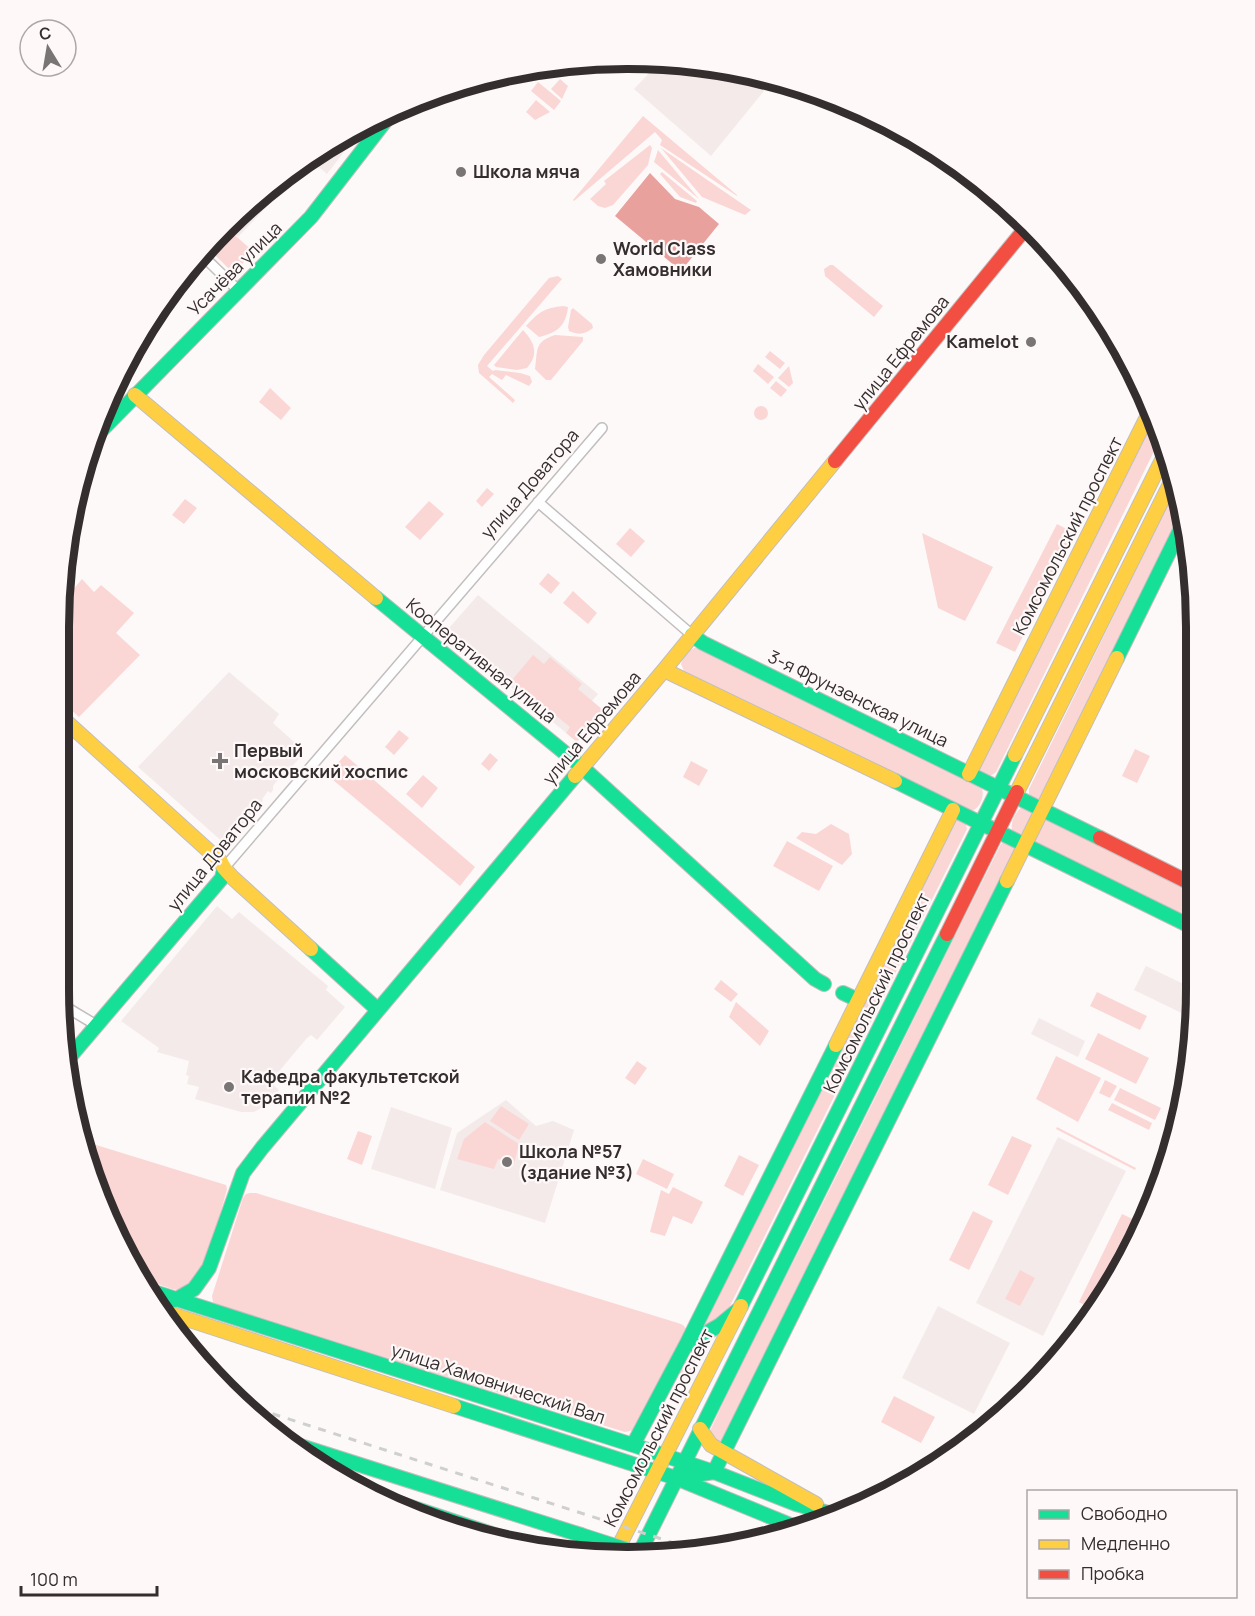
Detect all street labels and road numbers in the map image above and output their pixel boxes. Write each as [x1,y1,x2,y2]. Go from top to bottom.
street label: Усачёва улица [182,216,287,321]
street label: улица Ефремова [846,290,954,415]
street label: улица Доватора [475,423,584,543]
street label: Комсомольский проспект [1007,432,1128,639]
street label: Кооперативная улица [402,592,562,728]
street label: 3-я Фрунзенская улица [764,644,953,752]
street label: улица Ефремова [537,666,646,789]
street label: улица Доватора [161,793,267,916]
street label: Комсомольский проспект [817,889,935,1097]
street label: Комсомольский проспект [598,1324,719,1531]
street label: улица Хамовнический Вал [388,1337,608,1429]

